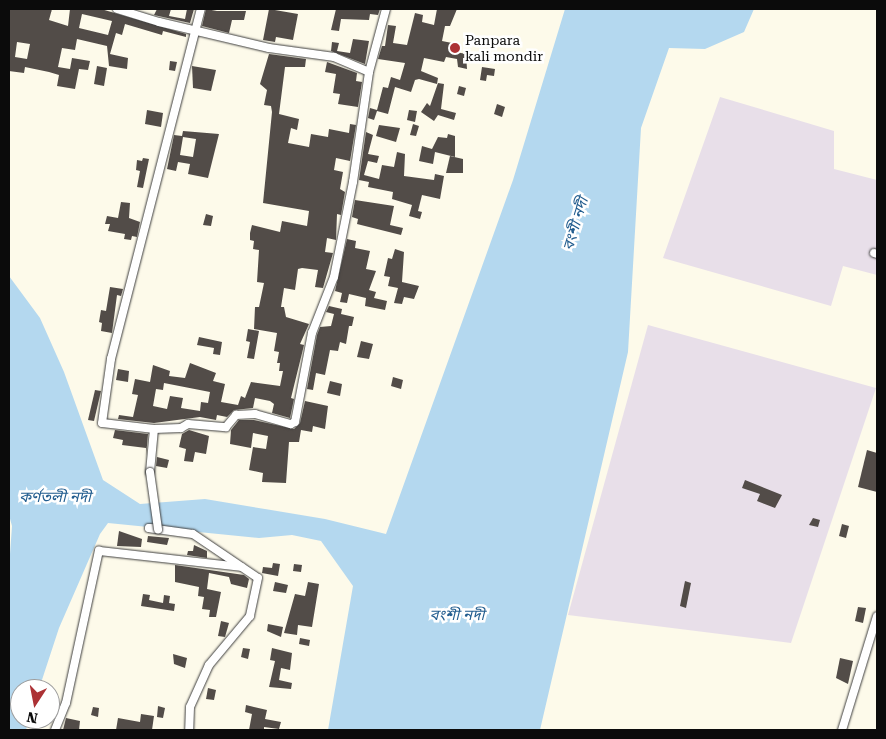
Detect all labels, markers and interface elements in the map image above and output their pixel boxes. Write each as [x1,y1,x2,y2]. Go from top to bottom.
place label: Panpara kali mondir [465,32,543,64]
marker: Panpara kali mondir [449,42,461,54]
water label: বংশী নদী [559,195,593,253]
water label: কর্ণতলী নদী [19,489,91,507]
water label: বংশী নদী [430,607,484,625]
north arrow [10,679,60,729]
text: N [26,709,39,727]

